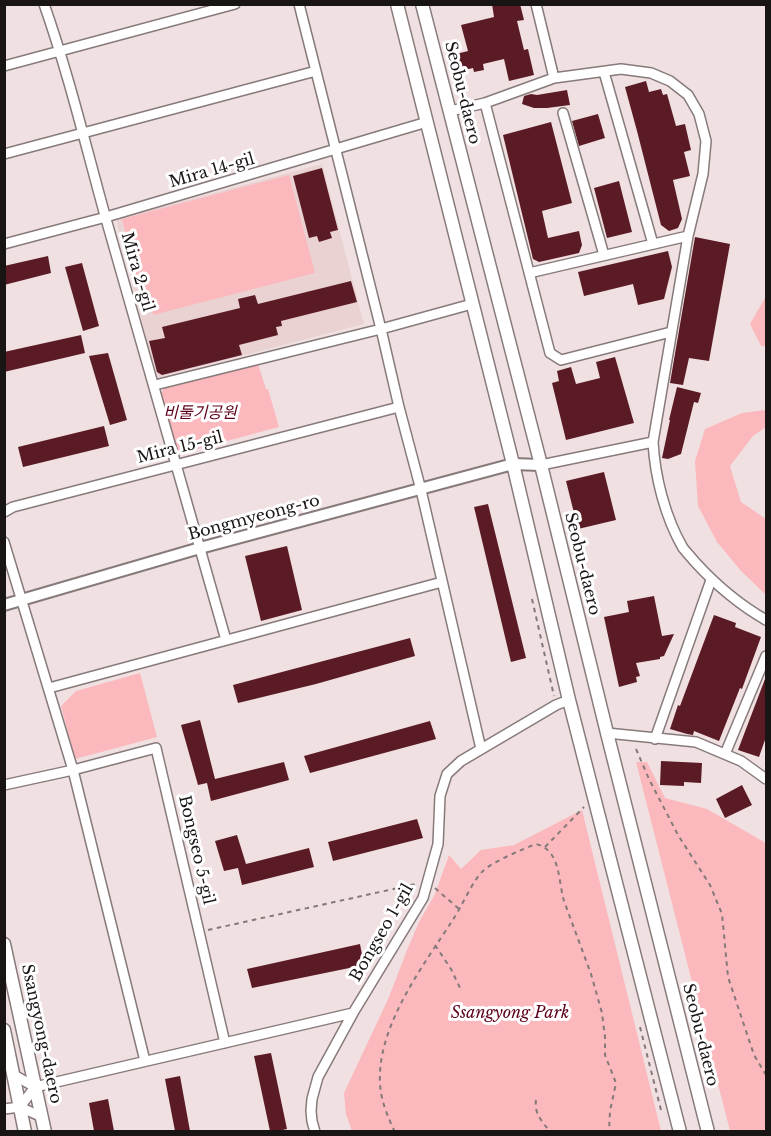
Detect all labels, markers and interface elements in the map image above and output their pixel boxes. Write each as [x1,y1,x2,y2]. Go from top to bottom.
street label: Seobu-daero [440,40,484,146]
street label: Mira 14-gil [167,150,257,192]
street label: Mira 2-gil [117,230,157,314]
park label: 비둘기공원 [163,403,237,423]
street label: Mira 15-gil [135,428,225,468]
street label: Bongmyeong-ro [186,491,322,545]
street label: Seobu-daero [560,511,604,617]
street label: Bongseo 5-gil [174,793,218,907]
street label: Bongseo 1-gil [346,881,418,985]
street label: Ssangyong-daero [17,963,65,1105]
street label: Seobu-daero [678,982,722,1088]
park label: Ssangyong Park [451,1003,569,1023]

